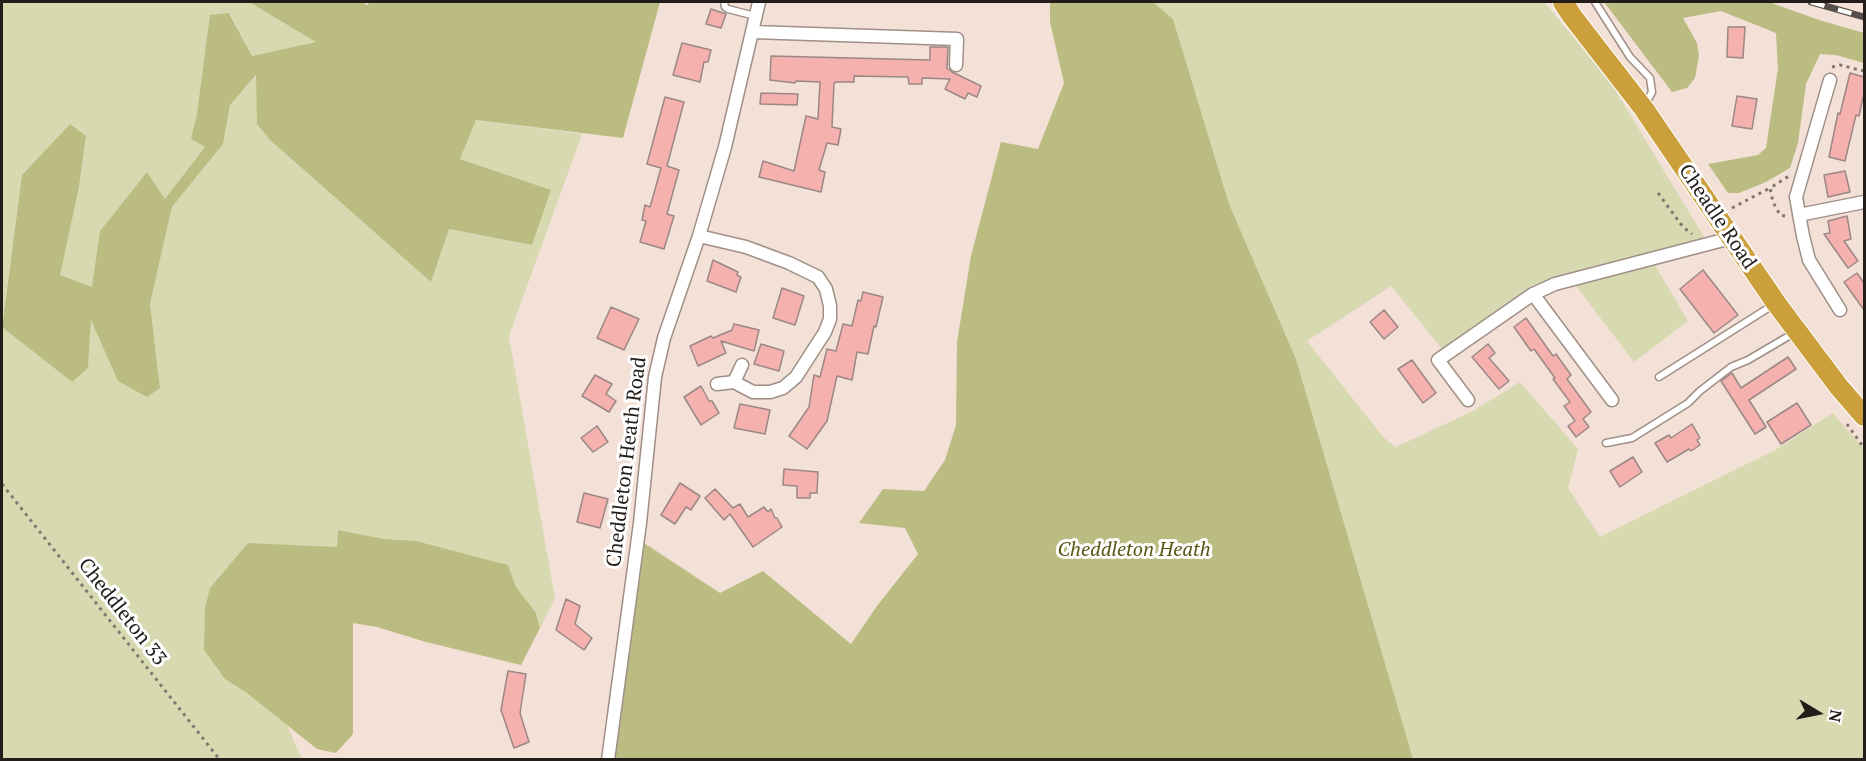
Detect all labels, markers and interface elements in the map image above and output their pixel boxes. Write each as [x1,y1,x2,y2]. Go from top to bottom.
street label: Cheadle Road [1673,160,1761,274]
street label: Cheddleton Heath Road [602,356,652,568]
park label: Cheddleton Heath [1057,538,1211,562]
street label: Cheddleton 33 [73,554,171,670]
north arrow [1788,683,1848,743]
text: N [1824,708,1848,724]

